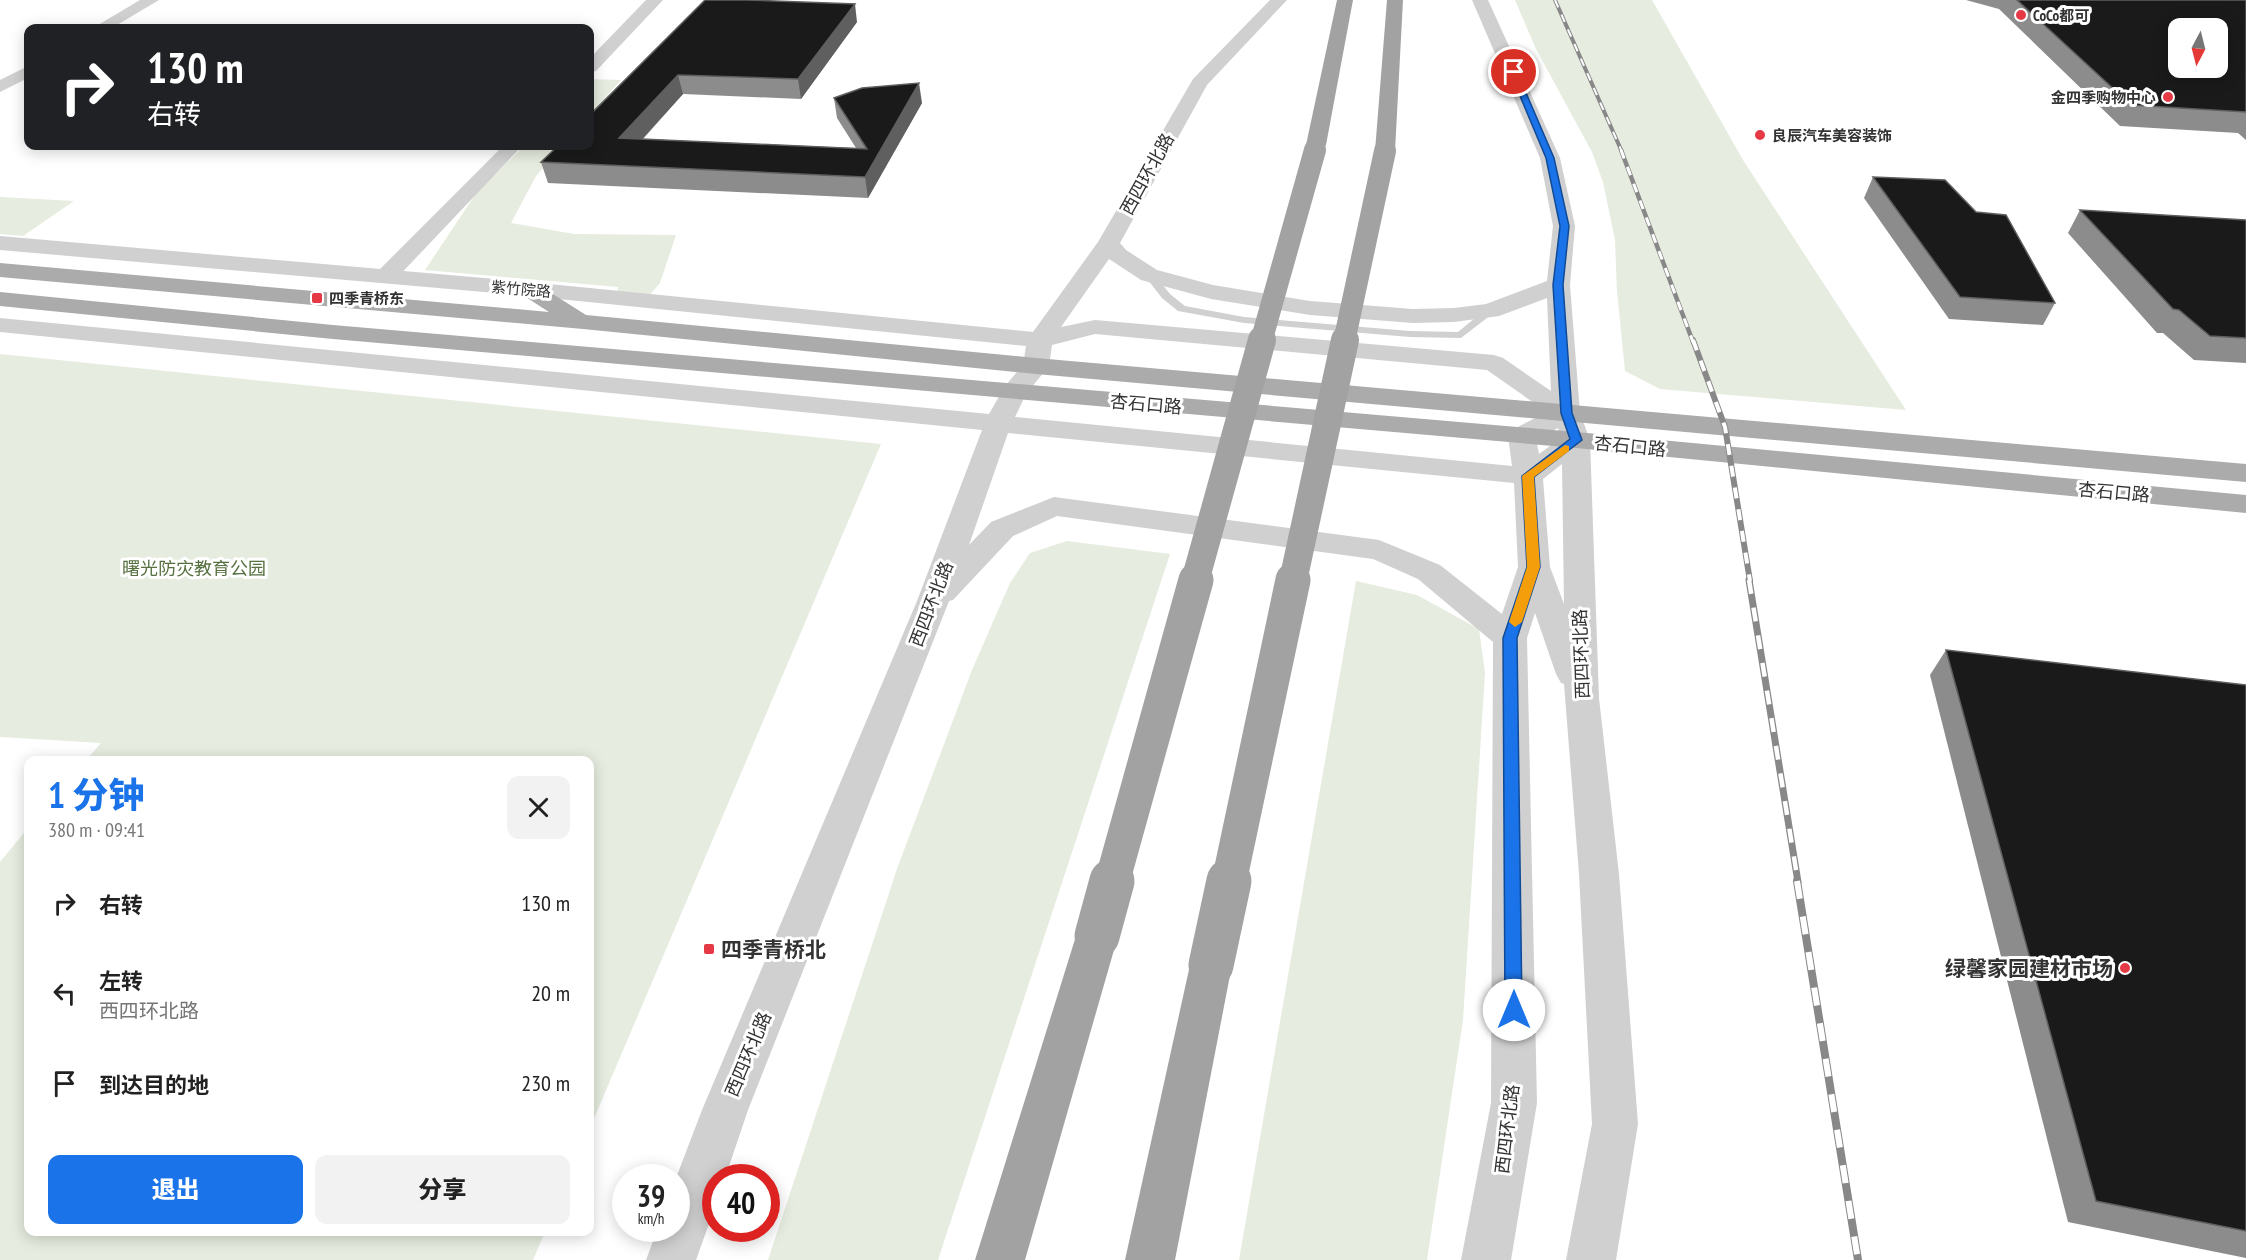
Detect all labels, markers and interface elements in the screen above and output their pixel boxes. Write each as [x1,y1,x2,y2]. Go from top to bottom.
place label: CoCo都可 [2033,6,2089,25]
marker: CoCo都可 [2014,8,2028,22]
north arrow [2168,18,2228,78]
map controls [2168,18,2228,78]
text: 130 m [147,40,244,95]
pin [1488,46,1539,97]
icon: right [48,48,126,126]
icon: arrive [1497,55,1530,88]
place label: 金四季购物中心 [2051,88,2156,107]
marker: 金四季购物中心 [2161,90,2175,104]
text: 右转 [147,97,201,131]
place label: 良辰汽车美容装饰 [1772,126,1892,145]
marker: 良辰汽车美容装饰 [1753,128,1767,142]
street label: 西四环北路 [1115,129,1179,219]
street label: 紫竹院路 [490,277,552,301]
place label: 四季青桥东 [329,289,404,308]
marker: 四季青桥东 [310,291,324,305]
street label: 杏石口路 [1109,389,1183,419]
street label: 杏石口路 [1593,431,1667,461]
street label: 杏石口路 [2077,477,2151,507]
park label: 曙光防灾教育公园 [122,557,266,580]
street label: 西四环北路 [904,558,958,650]
street label: 西四环北路 [1568,609,1594,699]
text: 1 分钟 [48,771,145,818]
button: close [507,776,570,839]
text: 380 m · 09:41 [48,817,145,843]
icon: right [48,887,81,920]
text: 130 m [521,889,570,917]
text: 右转 [99,891,143,919]
place label: 四季青桥北 [721,936,826,963]
marker: 四季青桥北 [702,942,716,956]
place label: 绿馨家园建材市场 [1945,955,2113,982]
marker: 绿馨家园建材市场 [2118,961,2132,975]
text: 左转 [99,967,143,995]
icon: left [48,977,81,1010]
position arrow [1482,978,1546,1042]
text: 20 m [531,979,570,1007]
text: 西四环北路 [99,998,199,1024]
street label: 西四环北路 [720,1008,776,1100]
icon: arrive [48,1067,81,1100]
text: 230 m [521,1069,570,1097]
text: 到达目的地 [99,1071,209,1099]
street label: 西四环北路 [1490,1083,1524,1175]
button: 退出 [48,1155,303,1224]
button: 分享 [315,1155,570,1224]
speed limit sign: 40 [702,1164,780,1242]
text: 39 [637,1176,665,1215]
text: km/h [638,1209,664,1228]

